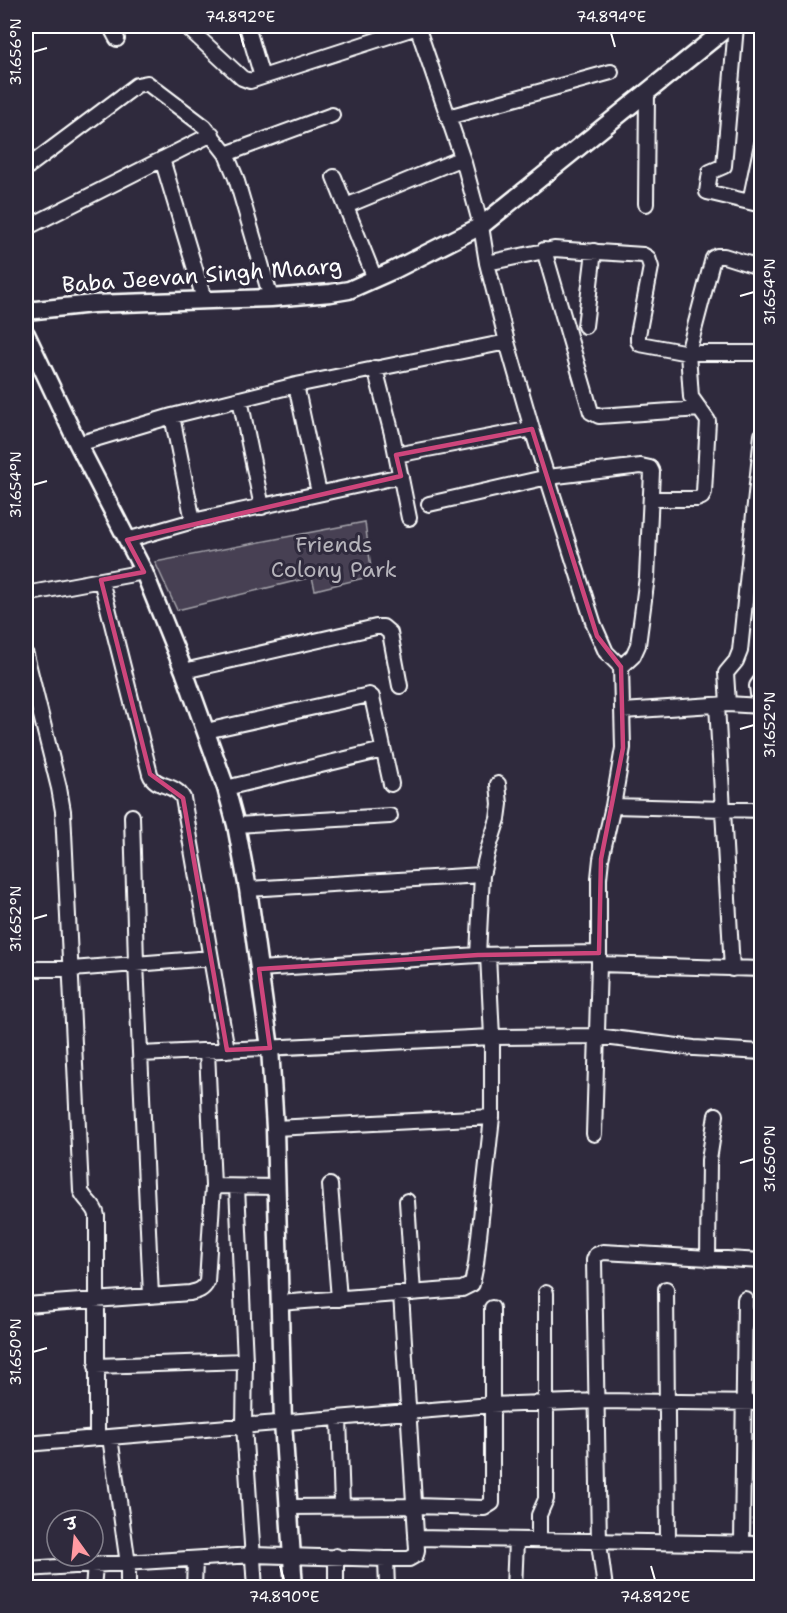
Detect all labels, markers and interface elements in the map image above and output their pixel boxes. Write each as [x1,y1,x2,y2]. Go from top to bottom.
text: 74.892°E [205,7,275,27]
text: 74.894°E [576,7,646,27]
text: 31.656°N [6,18,26,86]
street label: Baba Jeevan Singh Maarg [61,251,343,299]
text: 31.654°N [760,258,780,326]
text: 31.654°N [6,451,26,519]
park label: Friends Colony Park [271,530,397,584]
text: 31.652°N [760,692,780,758]
text: 31.652°N [6,886,26,952]
text: 31.650°N [760,1125,780,1193]
text: 31.650°N [6,1318,26,1386]
north arrow [45,1508,105,1568]
text: उ [61,1512,80,1536]
text: 74.890°E [249,1587,319,1607]
text: 74.892°E [620,1587,690,1607]

